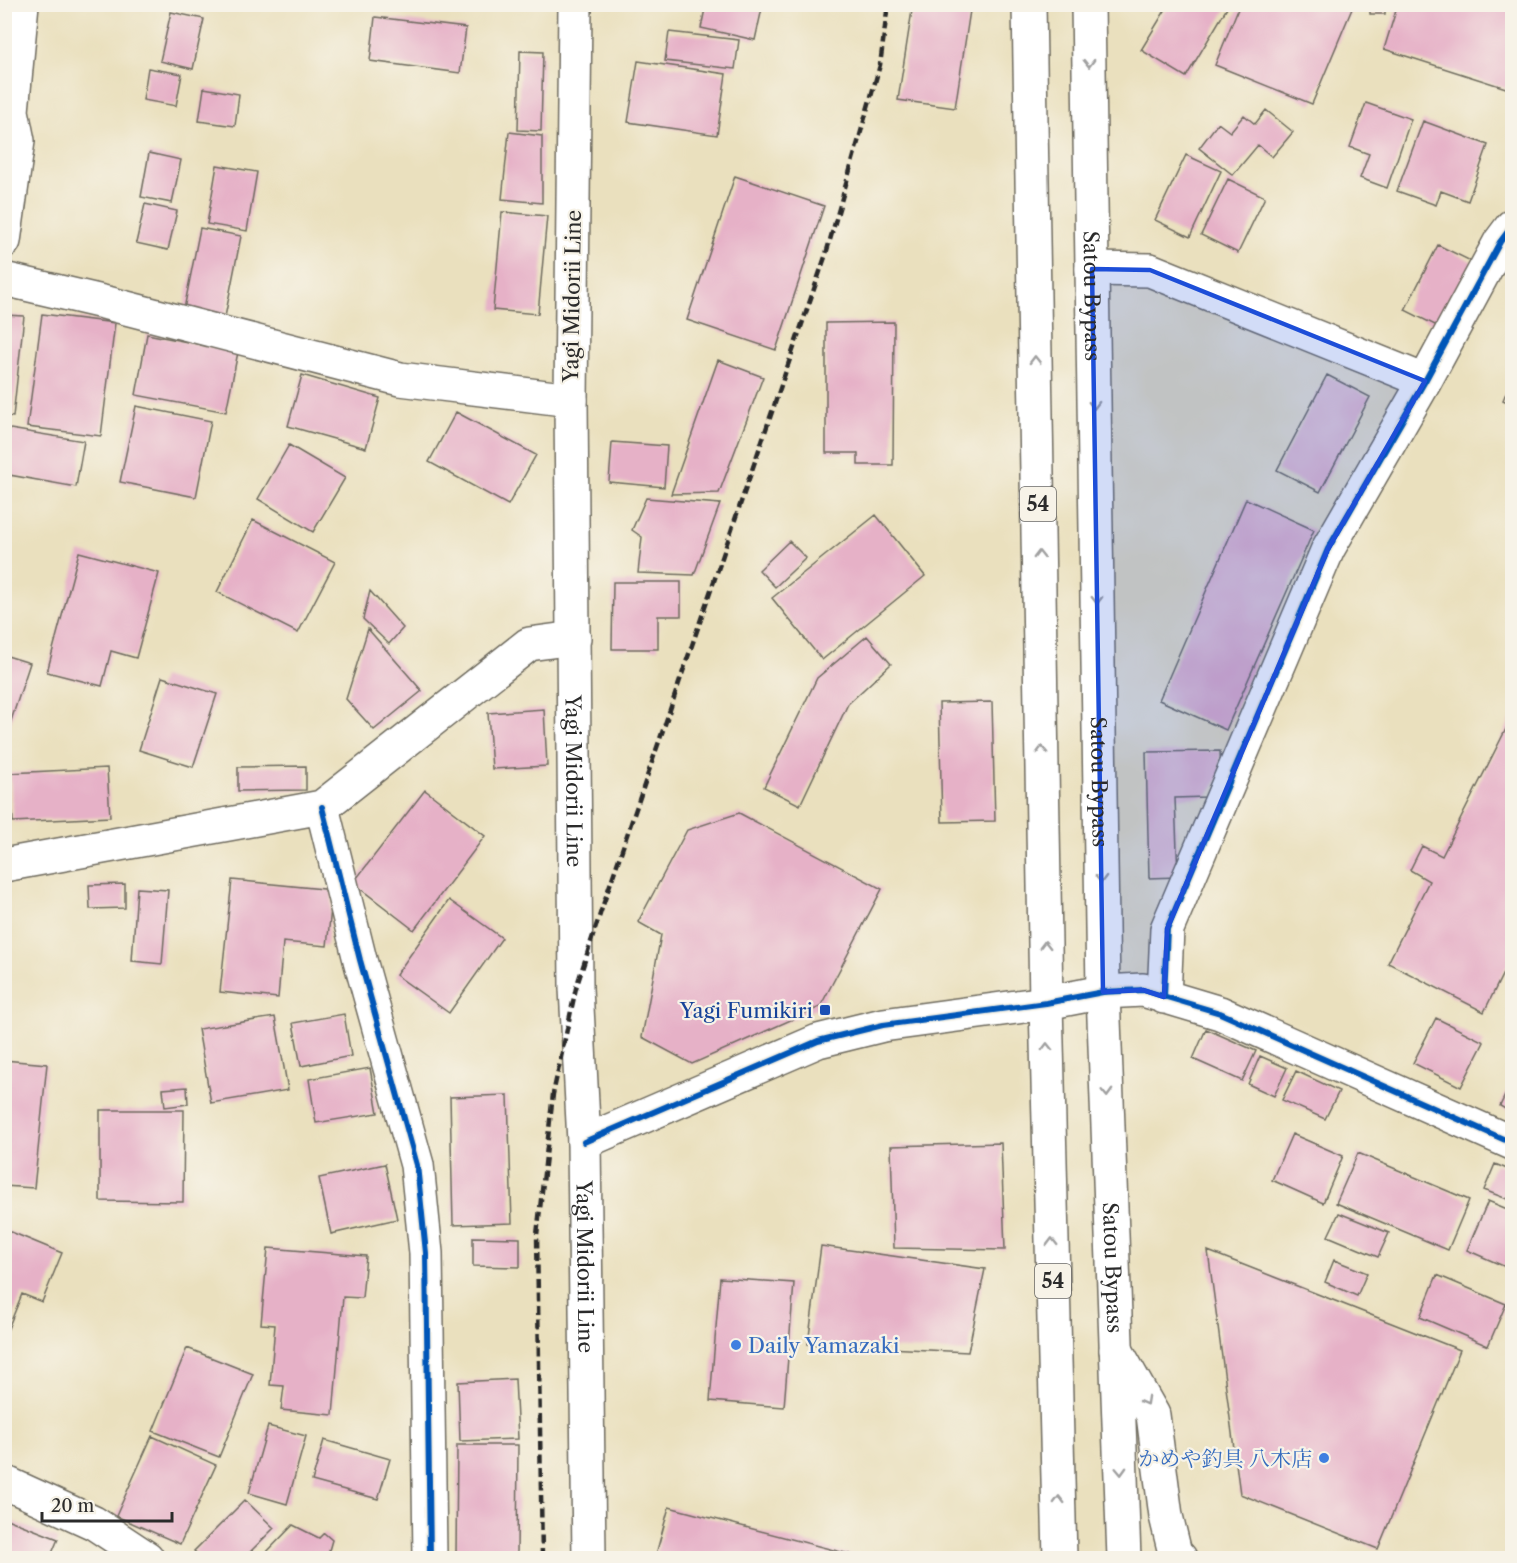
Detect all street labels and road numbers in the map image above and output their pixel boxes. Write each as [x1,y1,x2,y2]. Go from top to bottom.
street label: Yagi Midorii Line [558,210,586,383]
street label: Satou Bypass [1079,230,1106,362]
road number: 54 [1020,487,1056,521]
street label: Yagi Midorii Line [561,694,587,867]
street label: Satou Bypass [1086,716,1113,848]
street label: Yagi Midorii Line [572,1179,599,1353]
street label: Satou Bypass [1098,1202,1128,1334]
road number: 54 [1035,1264,1071,1298]

